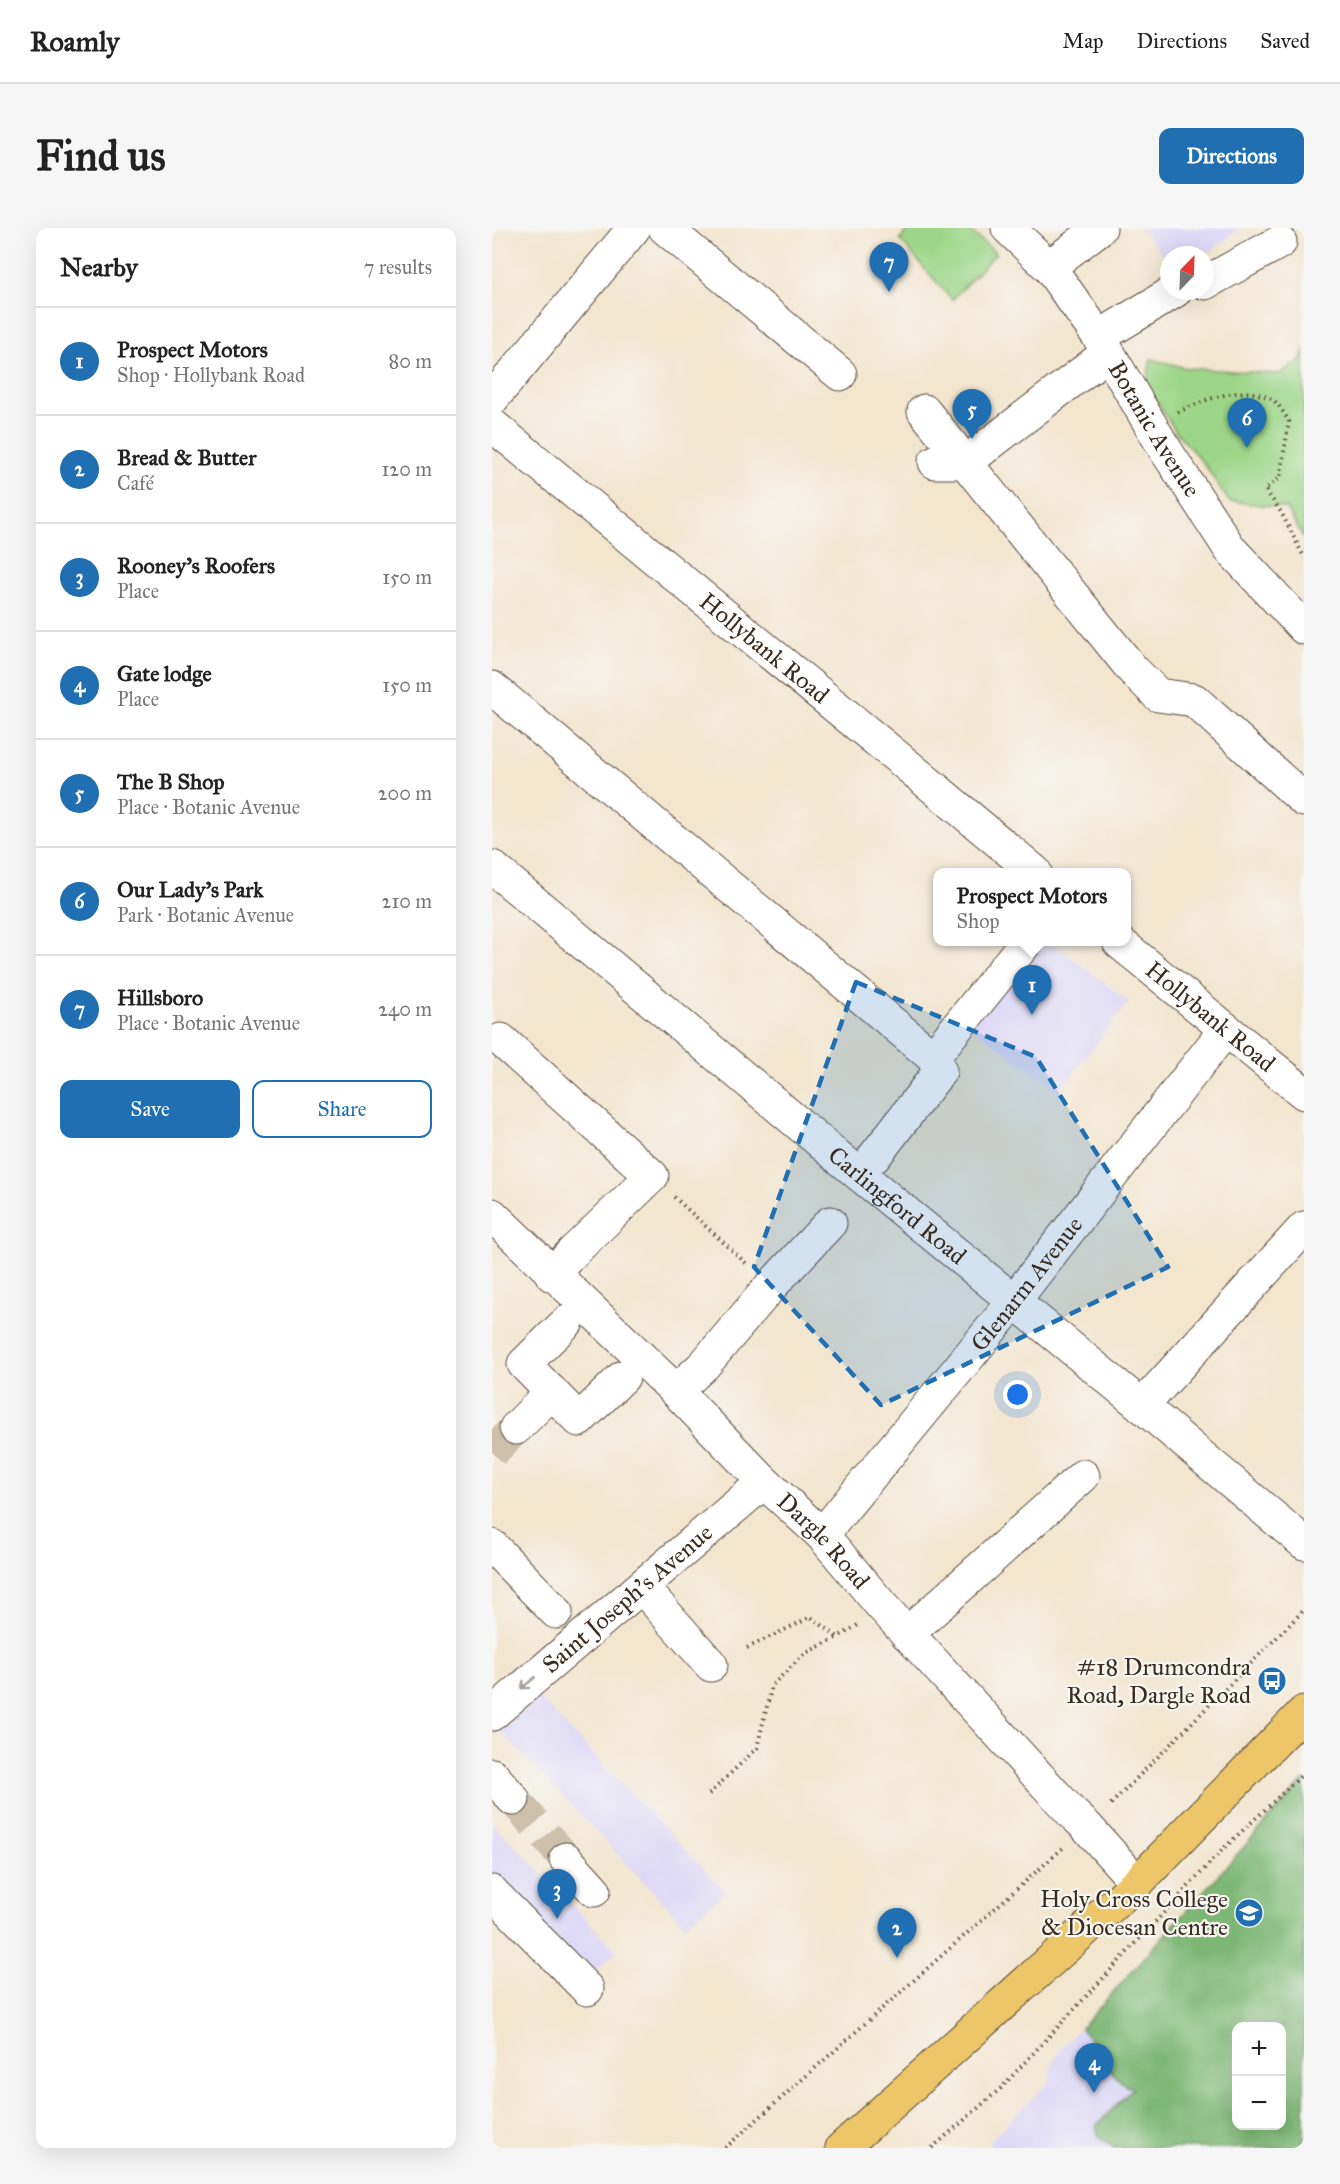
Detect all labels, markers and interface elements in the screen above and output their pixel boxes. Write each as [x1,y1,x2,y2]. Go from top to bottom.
text: Roamly [30,24,119,59]
text: Map [1063,28,1104,54]
text: Directions [1137,28,1227,54]
text: Saved [1260,28,1310,54]
button: Directions [1159,128,1304,184]
text: Find us [36,130,166,182]
pin: 7 [870,242,908,292]
north arrow [1160,246,1214,300]
text: Nearby [60,251,138,283]
text: 7 results [364,255,432,279]
text: Prospect Motors [117,336,268,363]
text: 1 [76,349,83,373]
text: 80 m [389,349,432,373]
street label: Botanic Avenue [1102,356,1207,503]
text: Shop · Hollybank Road [117,363,305,387]
pin: 5 [952,390,992,439]
pin: 6 [1228,398,1266,448]
text: Bread & Butter [117,444,256,471]
text: 2 [75,457,84,481]
text: 120 m [381,457,432,481]
text: Café [117,471,154,495]
text: Rooney's Roofers [117,552,275,579]
text: 3 [76,565,84,589]
text: 150 m [382,565,432,589]
text: Place [117,579,159,603]
street label: Hollybank Road [693,586,835,710]
text: Gate lodge [117,660,212,687]
text: 4 [74,673,85,697]
text: 150 m [382,673,432,697]
text: Place [117,687,159,711]
text: The B Shop [117,768,225,795]
text: 5 [75,781,84,805]
text: 200 m [378,781,432,805]
text: Place · Botanic Avenue [117,795,300,819]
popup [933,868,1131,946]
text: Our Lady's Park [117,876,264,903]
text: Prospect Motors [957,882,1107,909]
text: 6 [74,889,85,913]
text: 210 m [382,889,432,913]
text: Park · Botanic Avenue [117,903,294,927]
text: Shop [957,909,999,933]
street label: Hollybank Road [1139,955,1281,1078]
pin: 1 [1012,966,1052,1015]
text: Hillsboro [117,984,203,1011]
text: 7 [74,997,85,1021]
text: 240 m [378,997,432,1021]
text: Place · Botanic Avenue [117,1011,300,1035]
button: Save [60,1080,240,1138]
button: Share [252,1080,432,1138]
street label: Carlingford Road [822,1140,973,1271]
street label: Glenarm Avenue [964,1210,1089,1357]
your location [1003,1380,1032,1409]
street label: Dargle Road [771,1486,876,1595]
street label: Saint Joseph's Avenue [536,1518,719,1679]
place label: #18 Drumcondra Road, Dargle Road [1067,1652,1252,1710]
bus stop icon: #18 Drumcondra Road, Dargle Road [1256,1665,1288,1697]
one-way arrow [520,1677,536,1690]
pin: 3 [538,1870,576,1919]
place label: Holy Cross College & Diocesan Centre [1040,1884,1228,1942]
school or university icon: Holy Cross College & Diocesan Centre [1233,1897,1265,1929]
pin: 2 [878,1908,916,1958]
map controls [1232,2022,1286,2130]
button: + [1232,2022,1286,2076]
pin: 4 [1074,2044,1114,2093]
button: − [1232,2076,1286,2130]

